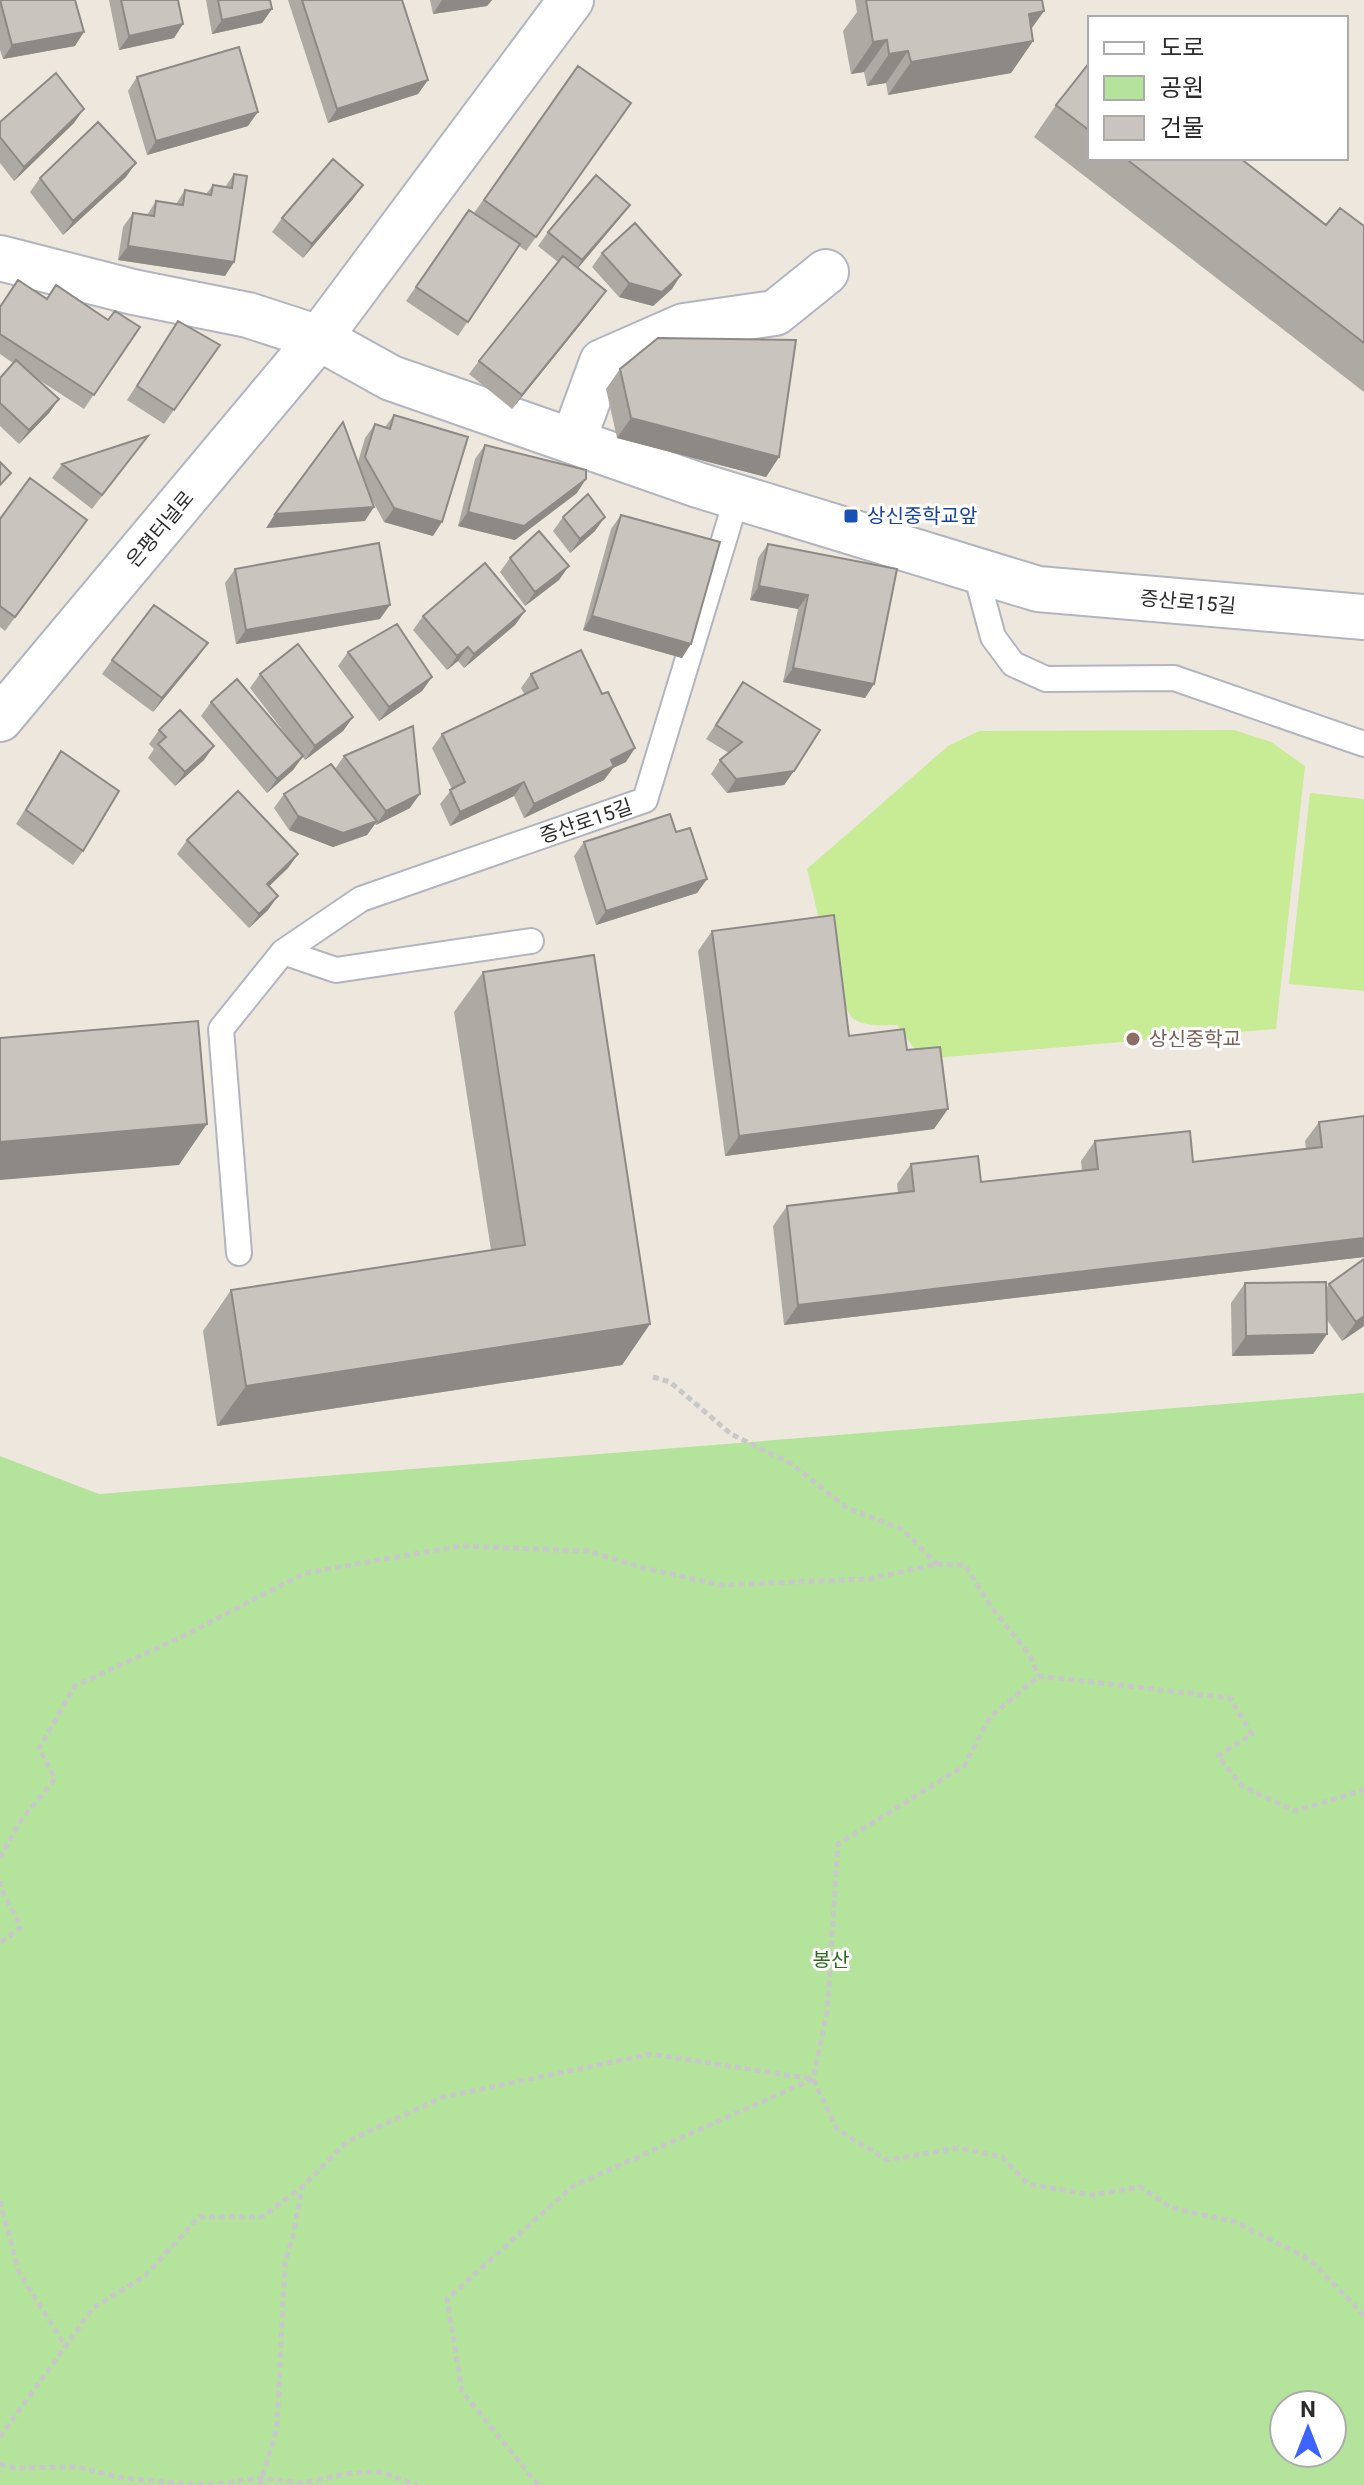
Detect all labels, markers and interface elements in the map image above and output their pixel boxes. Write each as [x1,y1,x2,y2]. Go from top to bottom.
legend [1088,16,1348,160]
text: 도로 [1160,34,1204,62]
text: 공원 [1160,74,1204,102]
text: 건물 [1160,114,1204,142]
street label: 은평터널로 [121,486,199,572]
place label: 상신중학교앞 [867,504,977,528]
marker: 상신중학교앞 [842,507,860,525]
street label: 증산로15길 [1139,586,1237,618]
street label: 증산로15길 [537,794,635,848]
place label: 상신중학교 [1149,1027,1241,1051]
marker: 상신중학교 [1124,1030,1142,1048]
park label: 봉산 [813,1948,849,1972]
north arrow [1268,2389,1348,2469]
text: N [1300,2397,1316,2422]

